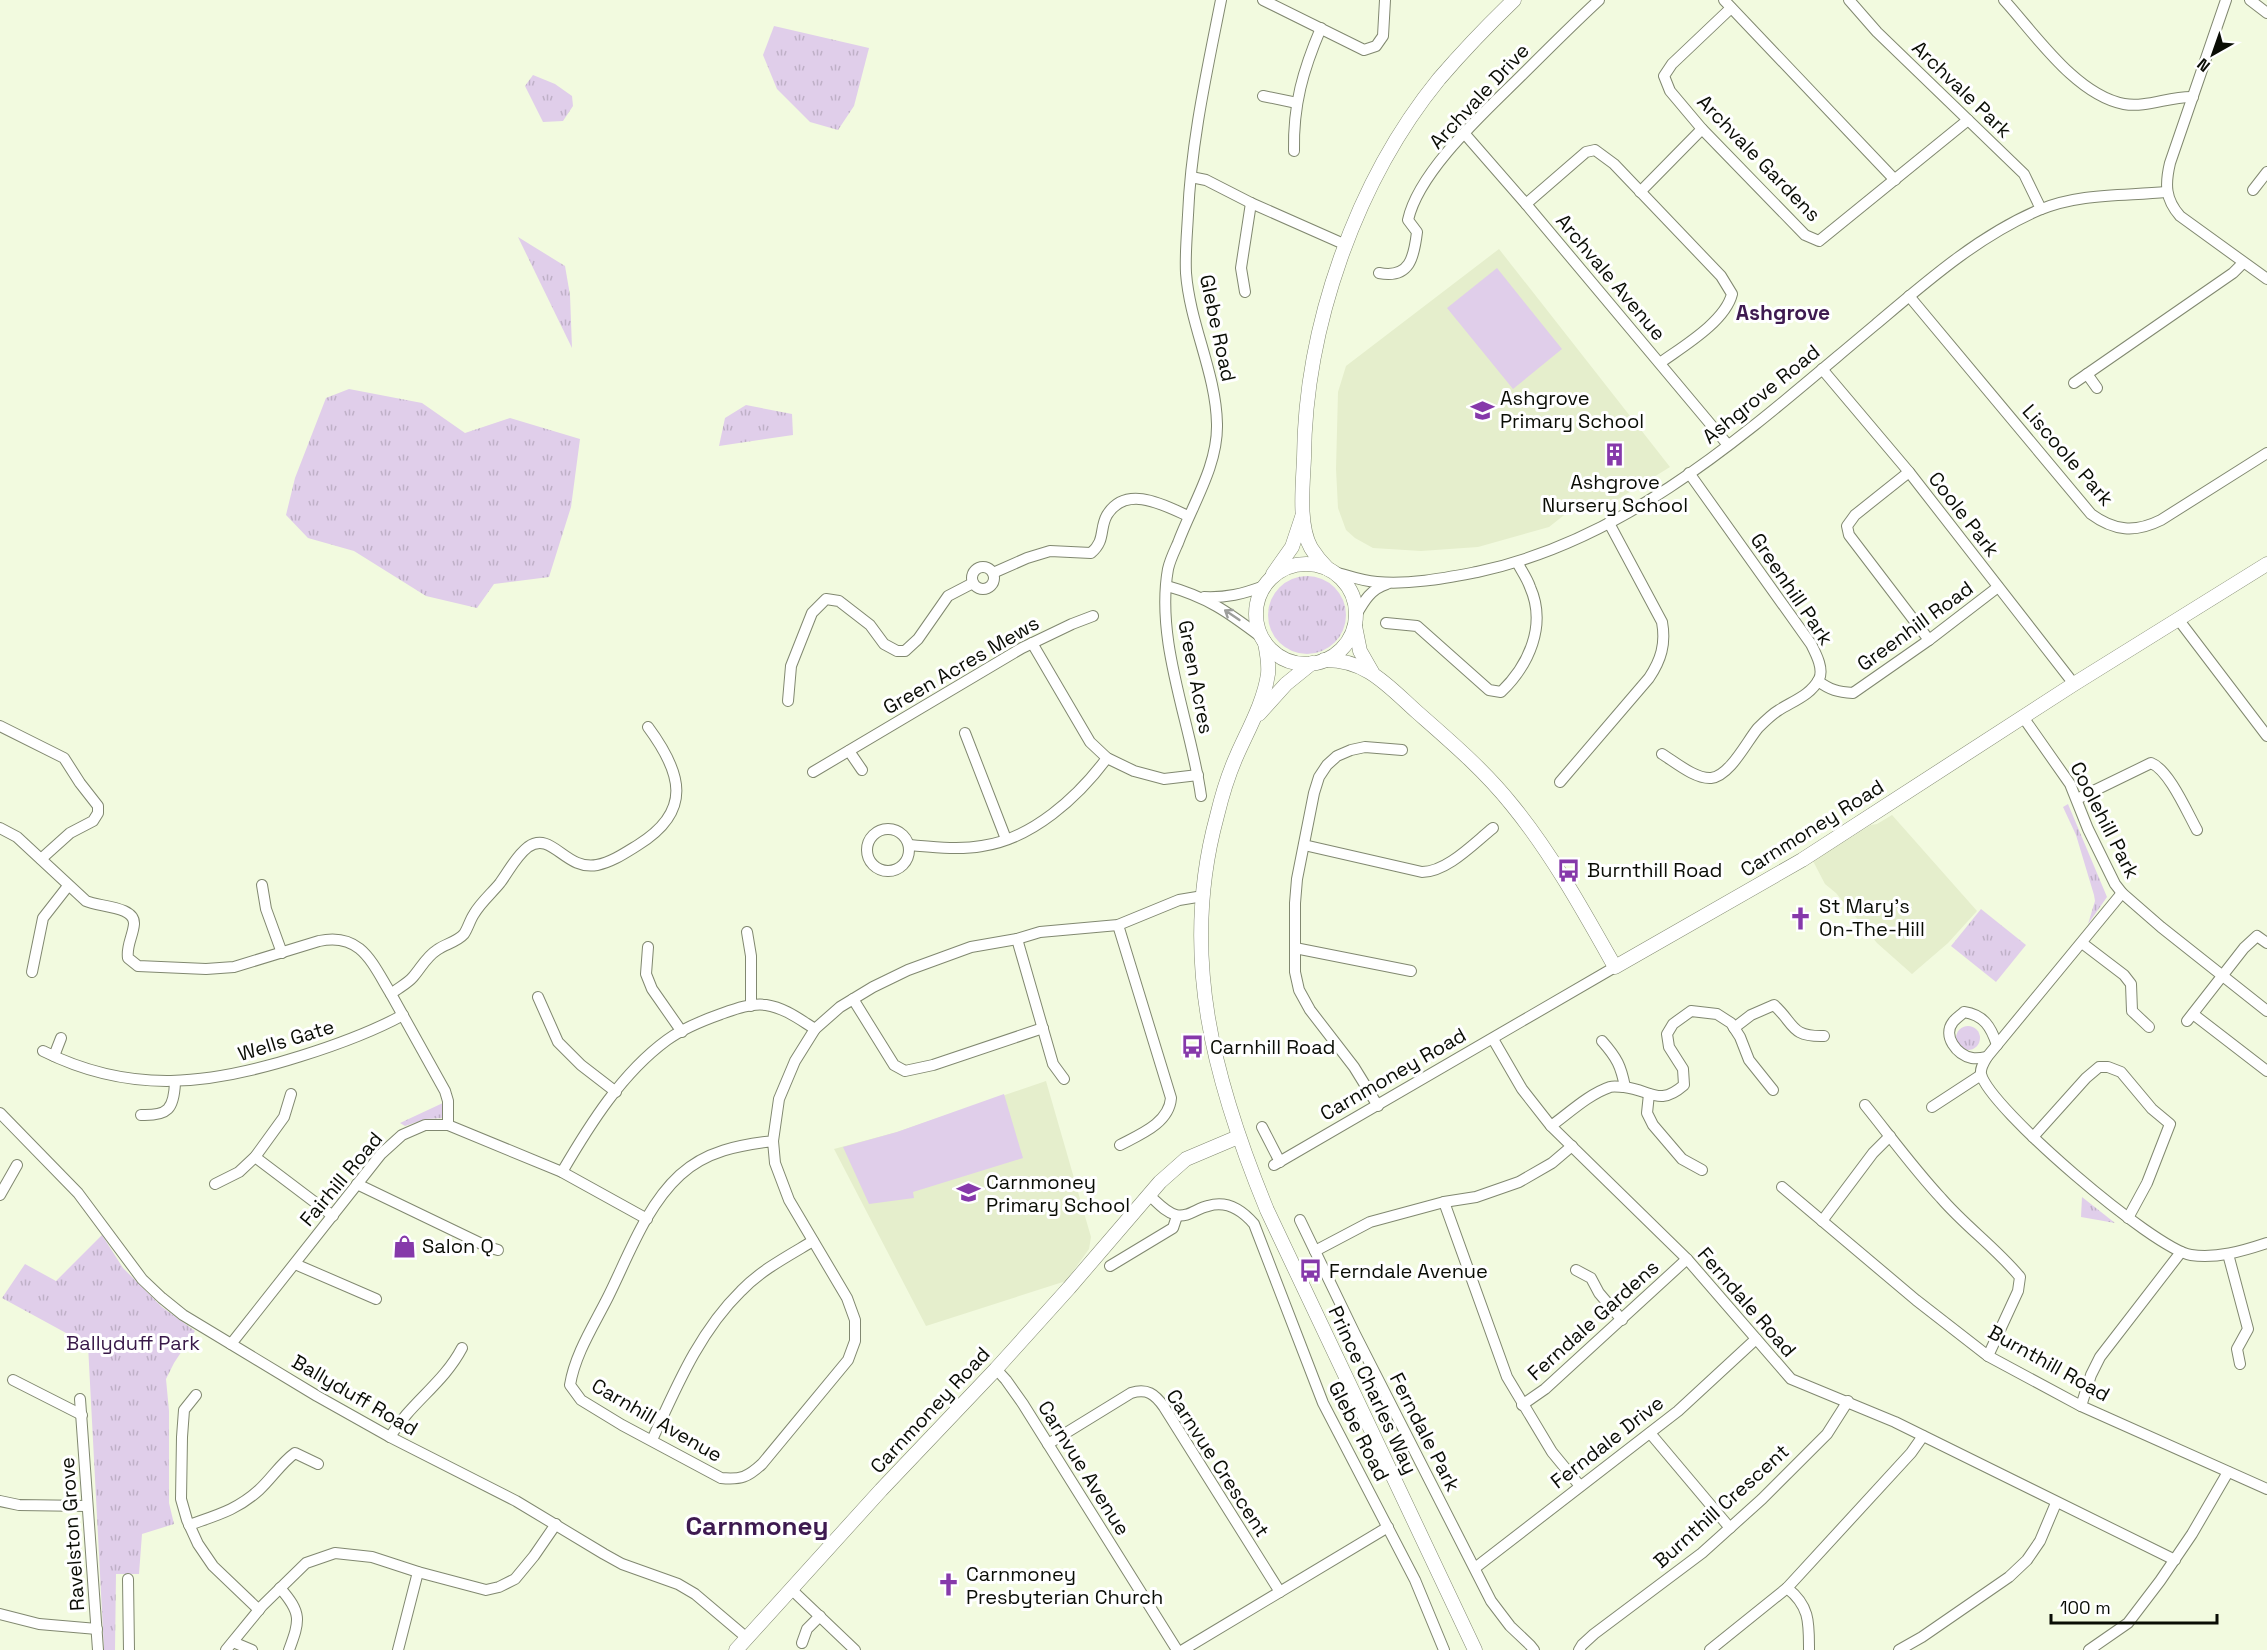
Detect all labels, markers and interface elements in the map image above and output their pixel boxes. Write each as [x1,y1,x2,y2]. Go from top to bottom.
north arrow [2183,24,2243,84]
street label: Archvale Park [1907,35,2018,143]
street label: Archvale Drive [1423,38,1535,154]
text: N [2193,54,2215,77]
street label: Archvale Gardens [1692,89,1826,227]
street label: Archvale Avenue [1550,208,1672,346]
street label: Glebe Road [1194,272,1242,384]
district label: Ashgrove [1736,299,1830,326]
street label: Ashgrove Road [1697,339,1825,449]
place label: Ashgrove Primary School [1500,385,1644,434]
school or university icon: Ashgrove Primary School [1469,397,1495,423]
street label: Liscoole Park [2017,399,2119,511]
building icon: Ashgrove Nursery School [1602,442,1628,468]
street label: Coole Park [1923,466,2005,562]
place label: Ashgrove Nursery School [1542,469,1688,518]
street label: Greenhill Park [1745,528,1839,650]
street label: Greenhill Road [1852,575,1978,677]
one-way arrow [1224,609,1240,621]
street label: Green Acres Mews [878,610,1044,720]
street label: Green Acres [1172,618,1220,736]
street label: Coolehill Park [2064,757,2146,883]
street label: Carnmoney Road [1735,773,1889,883]
bus stop icon: Burnthill Road [1556,857,1582,883]
place label: Burnthill Road [1587,857,1722,883]
place label: St Mary's On-The-Hill [1819,893,1925,942]
church icon: St Mary's On-The-Hill [1788,905,1814,931]
street label: Wells Gate [235,1013,337,1067]
street label: Carnmoney Road [1315,1022,1471,1126]
bus stop icon: Carnhill Road [1179,1034,1205,1060]
place label: Carnhill Road [1210,1034,1335,1060]
street label: Fairhill Road [294,1126,388,1232]
place label: Carnmoney Primary School [986,1169,1130,1218]
school or university icon: Carnmoney Primary School [955,1180,981,1206]
shop icon: Salon Q [391,1233,417,1259]
place label: Salon Q [422,1233,494,1259]
street label: Ferndale Road [1692,1242,1802,1362]
street label: Ferndale Gardens [1522,1254,1664,1386]
bus stop icon: Ferndale Avenue [1298,1258,1324,1284]
place label: Ferndale Avenue [1329,1258,1488,1284]
street label: Prince Charles Way [1323,1302,1423,1478]
street label: Burnthill Road [1983,1319,2115,1407]
park label: Ballyduff Park [66,1330,200,1356]
street label: Carnmoney Road [864,1341,996,1479]
street label: Ballyduff Road [287,1348,423,1442]
street label: Ferndale Park [1384,1368,1466,1496]
street label: Carnhill Avenue [587,1372,727,1468]
street label: Glebe Road [1323,1377,1395,1485]
street label: Carnvue Crescent [1160,1384,1276,1542]
street label: Ferndale Drive [1545,1390,1669,1494]
street label: Carnvue Avenue [1032,1396,1136,1540]
street label: Burnthill Crescent [1648,1438,1794,1574]
street label: Ravelston Grove [54,1456,90,1612]
district label: Carnmoney [685,1509,829,1543]
place label: Carnmoney Presbyterian Church [966,1561,1163,1610]
church icon: Carnmoney Presbyterian Church [935,1572,961,1598]
scale bar [2051,1587,2218,1625]
text: 100 m [2060,1596,2111,1619]

